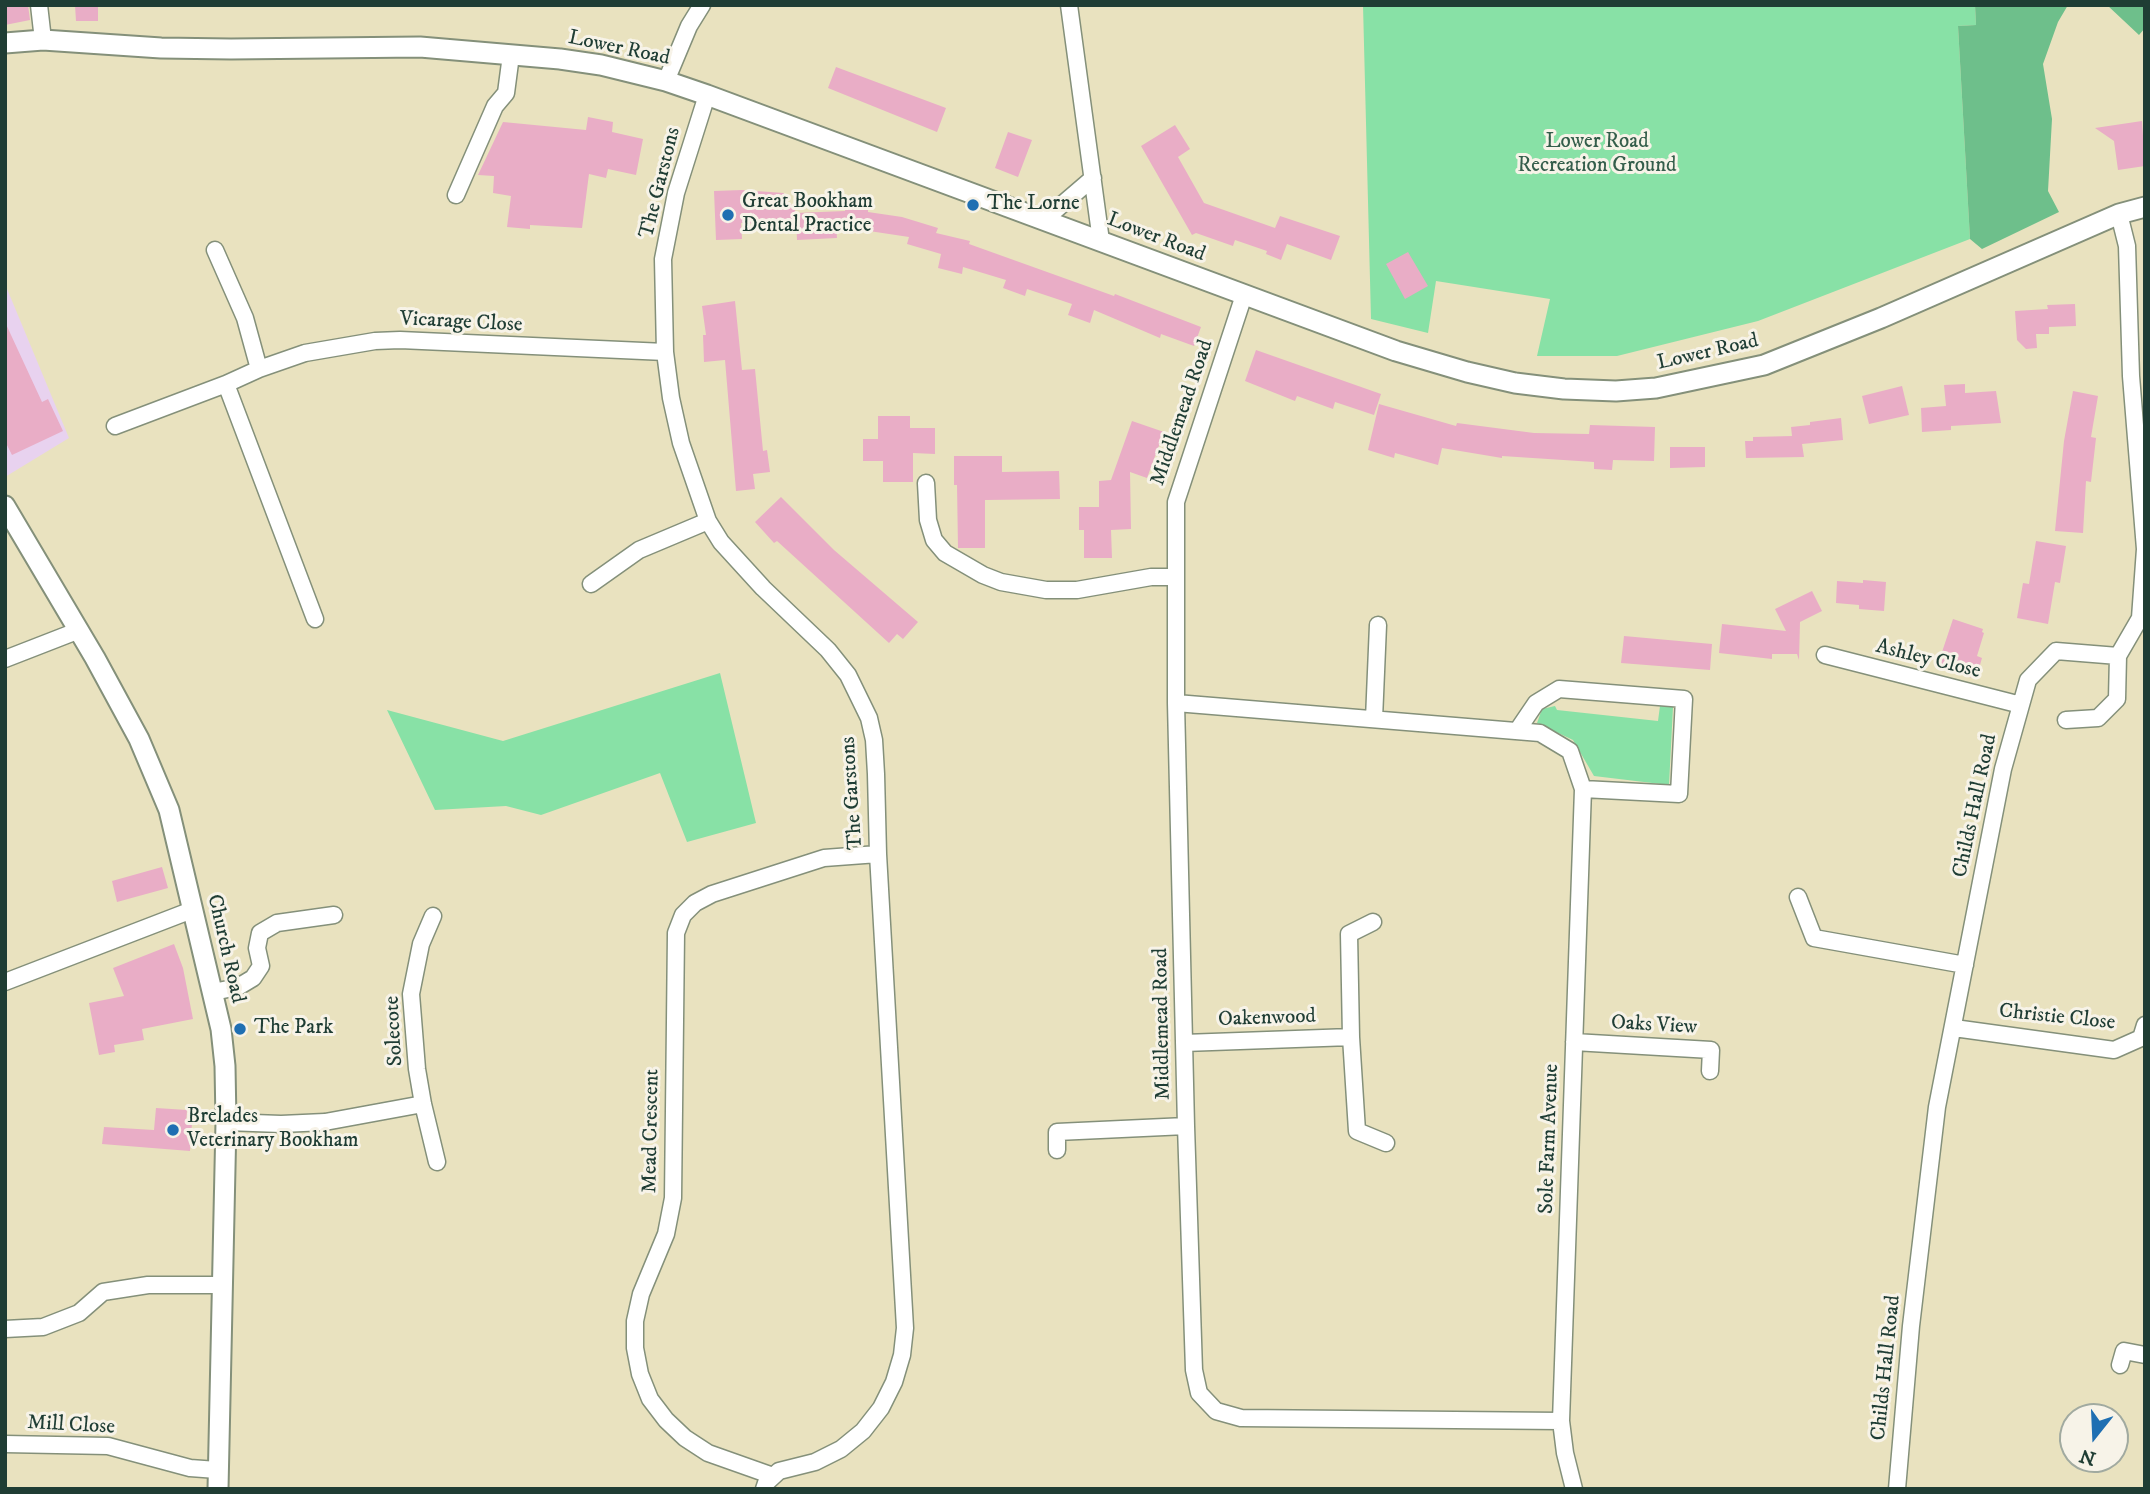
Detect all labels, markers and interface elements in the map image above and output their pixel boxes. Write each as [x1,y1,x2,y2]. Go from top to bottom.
street label: Lower Road [566,26,672,72]
street label: The Garstons [635,125,687,241]
park label: Lower Road Recreation Ground [1517,130,1677,180]
place label: Great Bookham Dental Practice [742,190,873,240]
place label: The Lorne [987,192,1080,218]
marker: The Lorne [965,197,981,213]
marker: Great Bookham Dental Practice [720,207,736,223]
street label: Lower Road [1103,208,1209,268]
street label: Vicarage Close [399,307,523,339]
street label: Lower Road [1655,329,1761,377]
street label: Middlemead Road [1146,337,1220,489]
street label: Ashley Close [1873,635,1983,685]
street label: Childs Hall Road [1949,732,2003,880]
street label: The Garstons [836,736,870,850]
street label: Church Road [200,892,250,1006]
street label: Middlemead Road [1149,948,1177,1100]
street label: Solecote [381,995,409,1067]
street label: Christie Close [1998,999,2116,1037]
street label: Oakenwood [1218,1005,1316,1033]
street label: Oaks View [1610,1011,1698,1041]
place label: The Park [254,1016,333,1042]
marker: The Park [232,1021,248,1037]
street label: Sole Farm Avenue [1535,1063,1565,1215]
street label: Mead Crescent [638,1069,666,1193]
place label: Brelades Veterinary Bookham [187,1105,358,1155]
marker: Brelades Veterinary Bookham [165,1122,181,1138]
street label: Childs Hall Road [1867,1294,1907,1442]
north arrow [2059,1403,2129,1473]
street label: Mill Close [26,1411,116,1441]
text: N [2077,1443,2099,1470]

